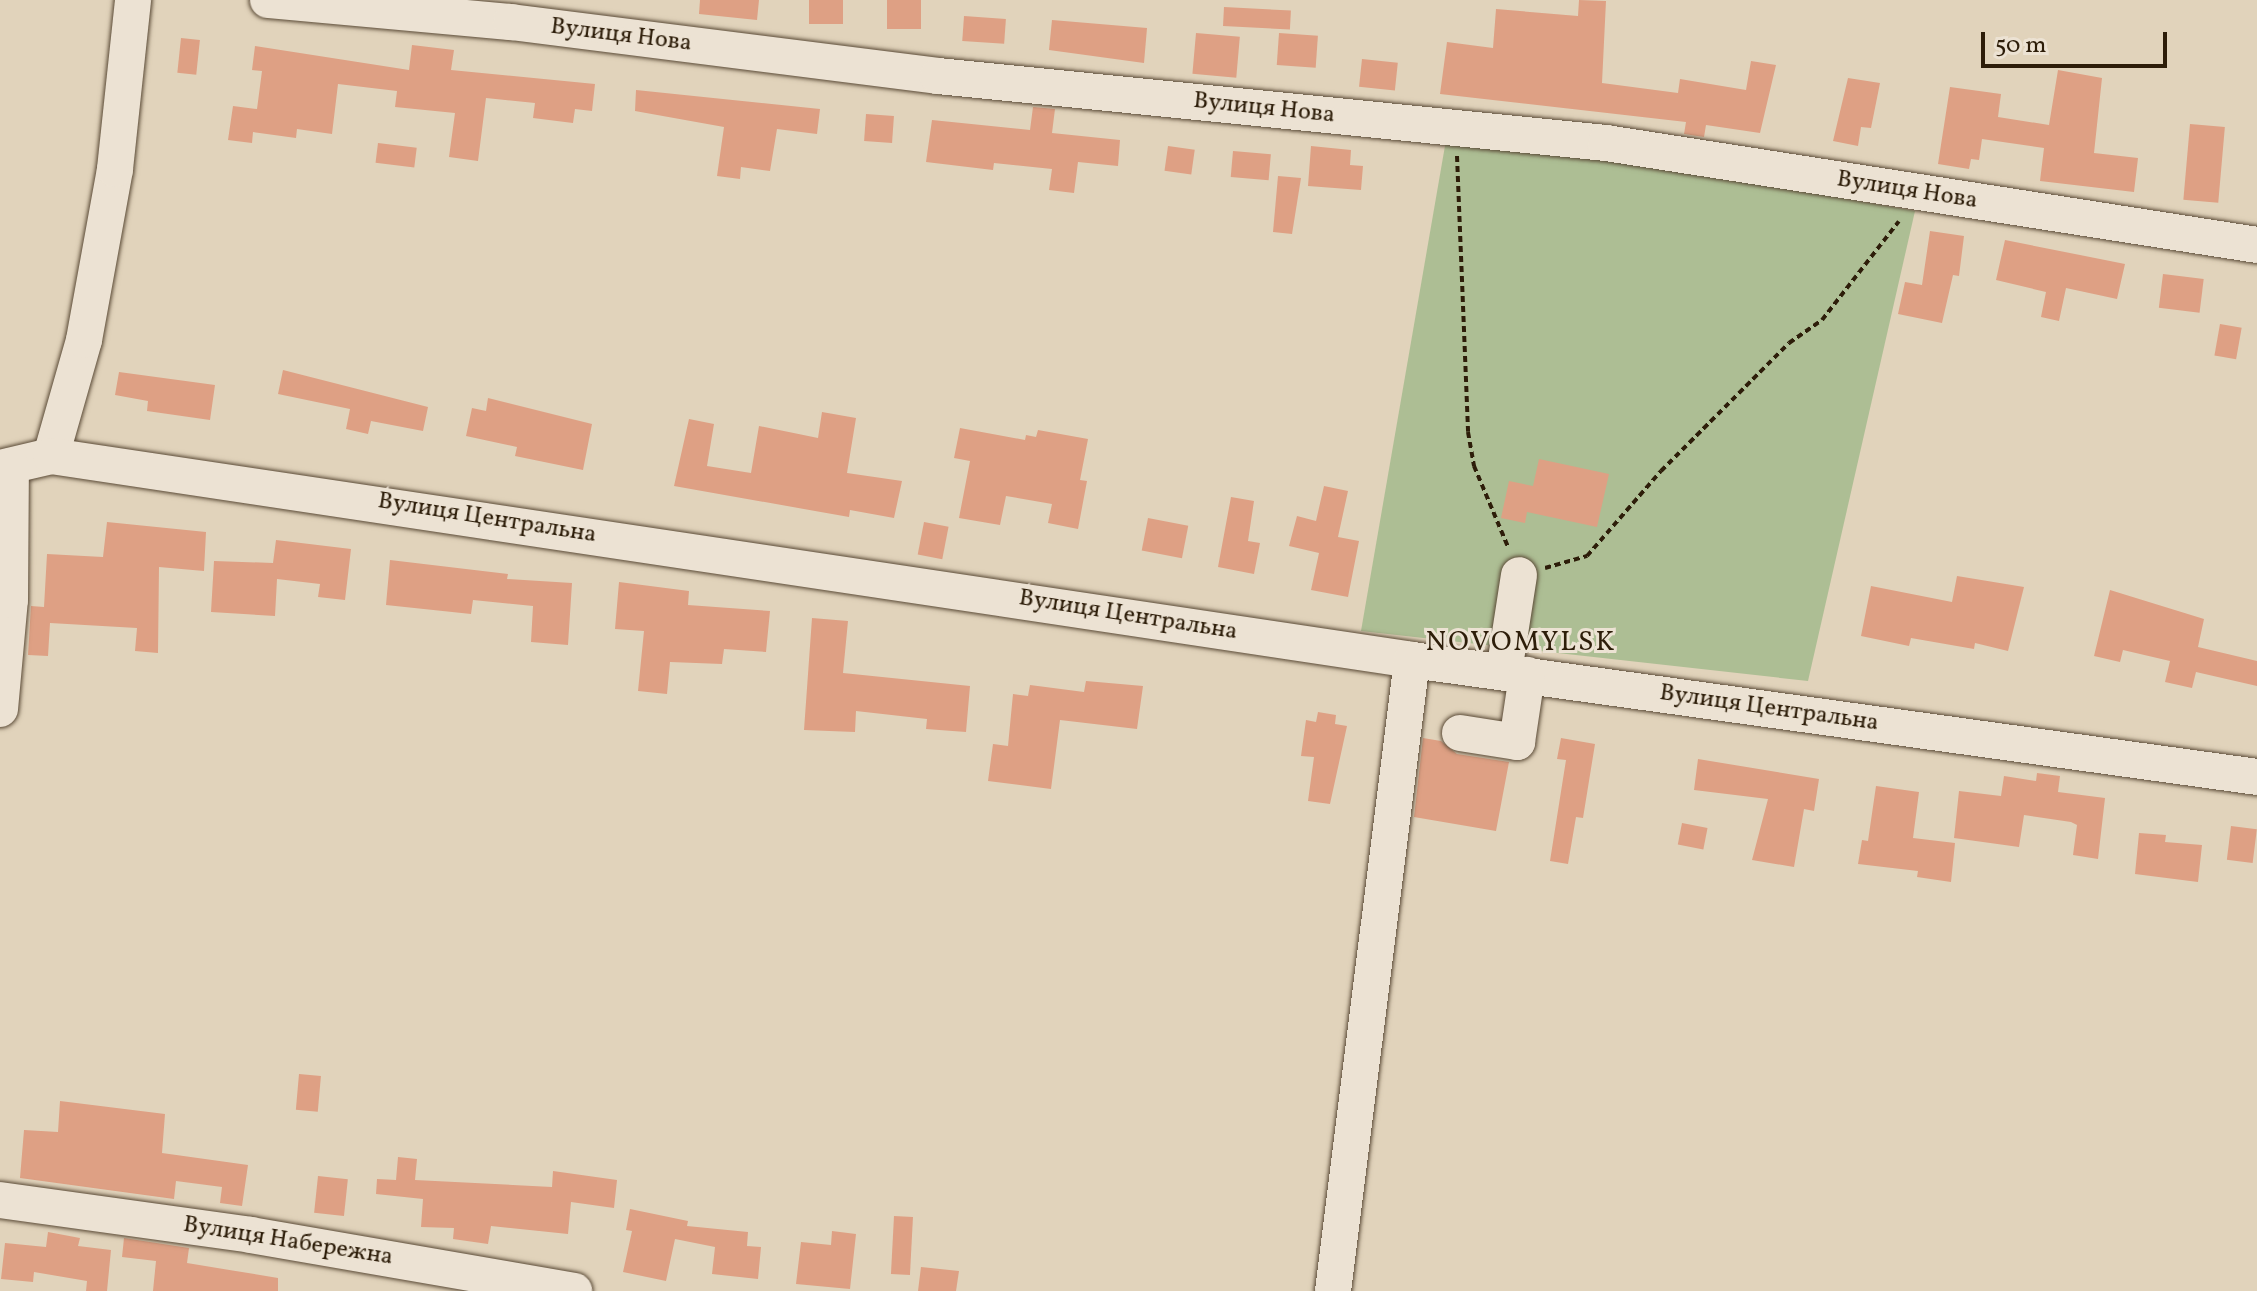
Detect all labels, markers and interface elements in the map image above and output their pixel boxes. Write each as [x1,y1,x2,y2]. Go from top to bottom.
street label: Вулиця Нова [549,13,693,59]
scale bar [1985,16,2171,66]
text: 50 m [1995,29,2047,63]
street label: Вулиця Нова [1192,87,1336,131]
street label: Вулиця Нова [1835,166,1979,216]
street label: Вулиця Центральна [376,487,598,551]
street label: Вулиця Центральна [1017,584,1239,648]
district label: NOVOMYLSK [1426,626,1616,660]
street label: Вулиця Центральна [1658,679,1880,739]
street label: Вулиця Набережна [181,1211,395,1273]

